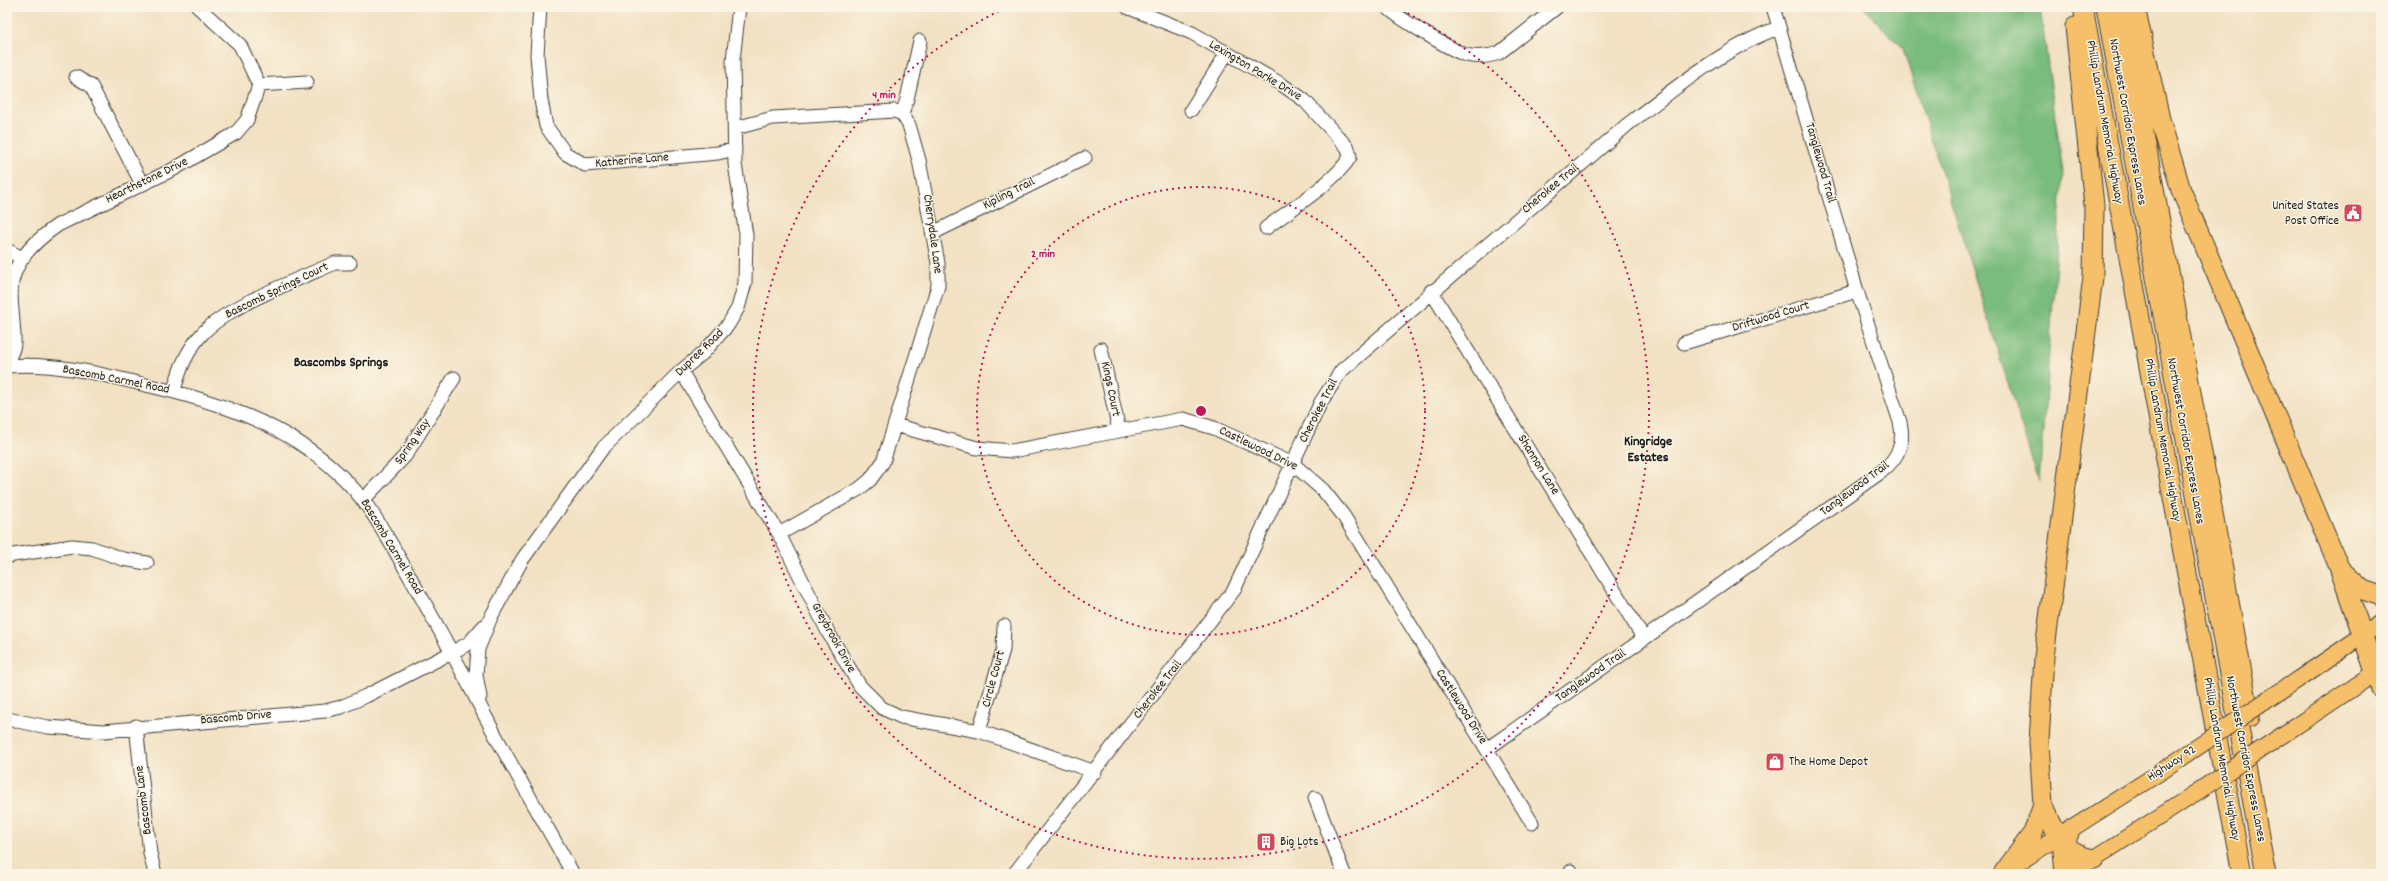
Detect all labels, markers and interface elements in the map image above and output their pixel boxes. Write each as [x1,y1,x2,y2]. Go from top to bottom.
street label: Lexington Parke Drive [1205,36,1305,106]
street label: Northwest Corridor Express Lanes [2103,37,2151,207]
street label: Phillip Landrum Memorial Highway [2080,39,2128,206]
text: 4 min [872,87,896,104]
street label: Tanglewood Trail [1800,121,1840,205]
street label: Katherine Lane [594,148,670,174]
street label: Hearthstone Drive [102,153,192,209]
street label: Cherokee Trail [1518,159,1584,219]
street label: Kipling Trail [980,173,1038,215]
street label: Cherrydale Lane [917,193,947,275]
place label: United States Post Office [2272,197,2339,231]
public building icon: United States Post Office [2342,202,2364,224]
text: 2 min [1031,246,1055,263]
street label: Bascomb Springs Court [222,258,332,324]
street label: Driftwood Court [1730,296,1812,338]
street label: Dupree Road [671,325,729,381]
district label: Bascombs Springs [294,353,388,373]
street label: Northwest Corridor Express Lanes [2161,356,2209,526]
street label: Phillip Landrum Memorial Highway [2138,357,2186,524]
street label: Bascomb Carmel Road [61,360,171,400]
street label: Kings Court [1095,360,1125,419]
street label: Cherokee Trail [1295,375,1343,447]
centre of rings [1194,404,1208,418]
street label: Spring Way [390,414,436,469]
street label: Castlewood Drive [1215,422,1301,476]
street label: Shannon Lane [1512,431,1564,499]
district label: Kingridge Estates [1624,432,1672,468]
street label: Tanglewood Trail [1816,457,1894,521]
street label: Bascomb Carmel Road [355,496,427,598]
street label: Greybrook Drive [806,599,860,677]
street label: Tanglewood Trail [1552,645,1630,707]
street label: Circle Court [977,648,1011,710]
street label: Cherokee Trail [1129,657,1187,723]
street label: Castlewood Drive [1430,666,1492,749]
street label: Northwest Corridor Express Lanes [2220,674,2270,844]
street label: Phillip Landrum Memorial Highway [2197,676,2245,843]
street label: Bascomb Drive [200,705,273,731]
street label: Highway 92 [2144,741,2200,787]
shop icon: The Home Depot [1764,751,1786,773]
place label: The Home Depot [1789,753,1868,772]
street label: Bascomb Lane [130,764,158,836]
building icon: Big Lots [1255,831,1277,853]
place label: Big Lots [1280,833,1319,852]

